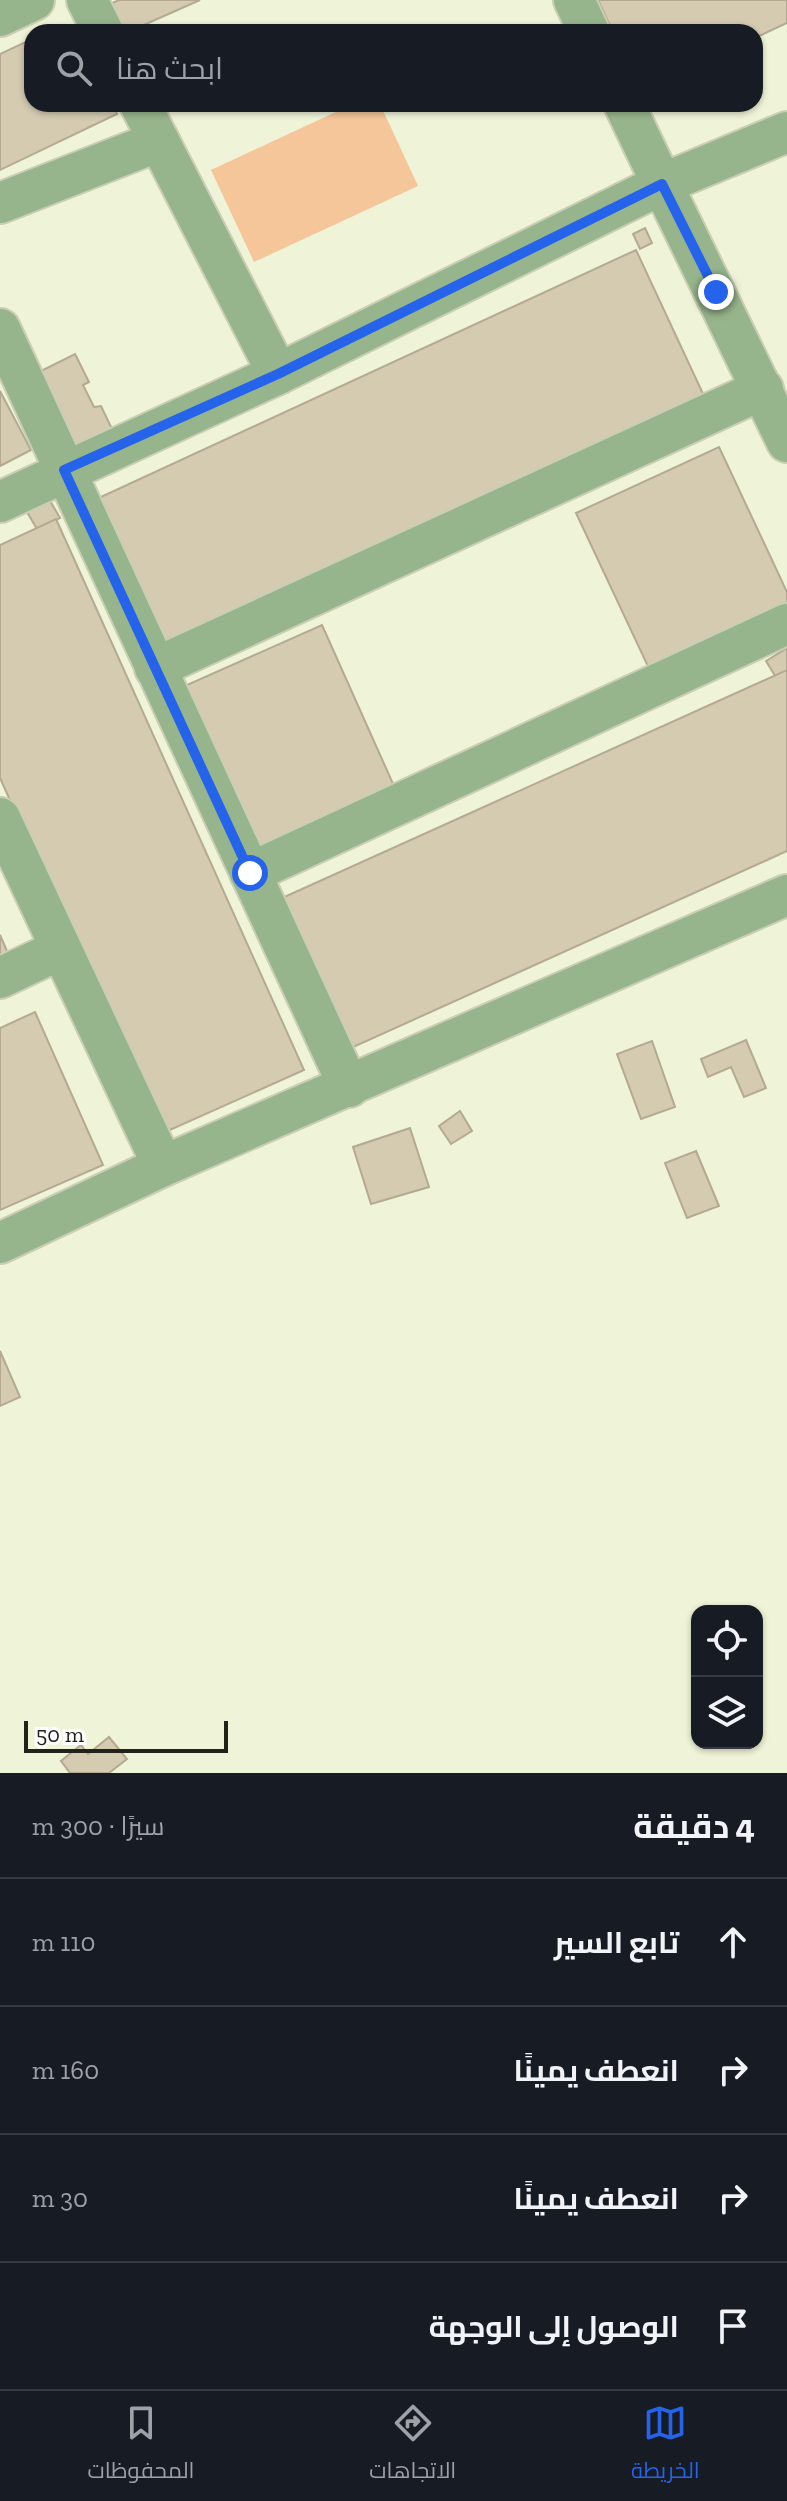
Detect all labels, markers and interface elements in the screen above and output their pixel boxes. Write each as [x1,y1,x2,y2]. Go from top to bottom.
search box [24,24,763,112]
icon: search [52,46,96,90]
text: ابحث هنا [116,51,223,87]
route end [698,274,734,310]
route start [232,855,268,891]
map controls [691,1605,763,1749]
button: locate [691,1605,763,1677]
button: layers [691,1677,763,1749]
scale bar [24,1717,228,1753]
text: 50 m [36,1721,84,1748]
text: 4 دقيقة [633,1806,755,1847]
text: سيرًا · 300 m [32,1810,164,1842]
icon: ahead [711,1920,755,1964]
text: تابع السير [554,1925,679,1961]
text: 110 m [32,1926,95,1958]
icon: right [711,2048,755,2092]
text: انعطف يمينًا [513,2053,679,2089]
text: 160 m [32,2054,99,2086]
icon: right [711,2176,755,2220]
text: انعطف يمينًا [513,2181,679,2217]
text: 30 m [32,2182,88,2214]
icon: arrive [711,2304,755,2348]
text: الوصول إلى الوجهة [429,2309,679,2345]
tab: المحفوظات [87,2401,194,2491]
tab: الاتجاهات [369,2401,456,2491]
tab: الخريطة [631,2401,700,2491]

